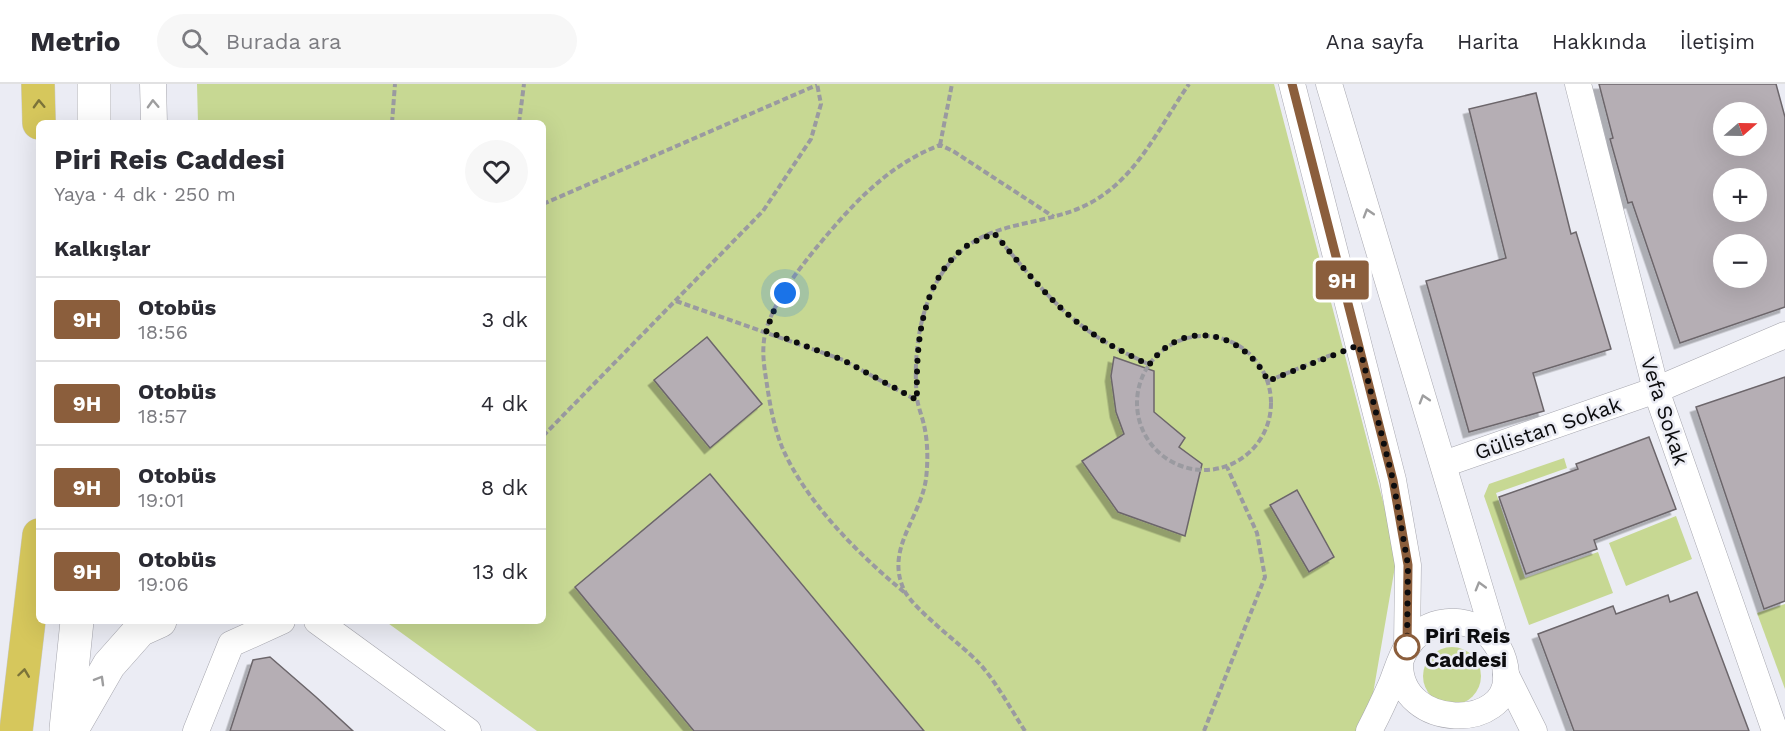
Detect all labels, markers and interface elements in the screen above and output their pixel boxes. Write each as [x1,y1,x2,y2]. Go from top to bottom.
search box [157,14,577,68]
text: Metrio [30,25,121,58]
icon: search [178,25,211,58]
text: Burada ara [226,29,342,54]
text: Ana sayfa [1326,29,1424,54]
text: Harita [1457,29,1519,54]
text: Hakkında [1552,29,1647,54]
text: İletişim [1680,29,1755,54]
one-way arrow [33,99,45,108]
one-way arrow [147,99,160,108]
north arrow [1713,102,1767,156]
map controls [1713,102,1767,288]
button: heart [465,140,528,203]
text: Piri Reis Caddesi [54,143,285,176]
button: + [1713,168,1767,222]
text: Yaya · 4 dk · 250 m [54,182,236,206]
one-way arrow [1363,208,1375,218]
button: − [1713,234,1767,288]
text: Kalkışlar [54,236,150,261]
line badge: 9H [1315,260,1369,300]
text: 9H [1328,268,1356,293]
your location [770,278,800,308]
text: Otobüs [138,295,216,320]
text: 9H [73,307,101,332]
text: 3 dk [481,307,528,332]
text: 18:56 [138,320,188,344]
street label: Vefa Sokak [1636,354,1694,468]
text: Otobüs [138,379,216,404]
text: 9H [73,391,101,416]
text: 4 dk [481,391,528,416]
street label: Gülistan Sokak [1471,391,1625,465]
one-way arrow [1419,394,1431,405]
text: 18:57 [138,404,187,428]
text: Otobüs [138,463,216,488]
text: 9H [73,475,101,500]
text: 8 dk [481,475,528,500]
text: 19:01 [138,488,184,512]
text: Otobüs [138,547,216,572]
text: 9H [73,559,101,584]
text: 13 dk [473,559,528,584]
text: 19:06 [138,572,189,596]
one-way arrow [1475,581,1487,592]
place label: Piri Reis Caddesi [1425,623,1510,672]
marker: Piri Reis Caddesi [1394,634,1420,660]
one-way arrow [17,668,29,678]
one-way arrow [93,676,104,687]

